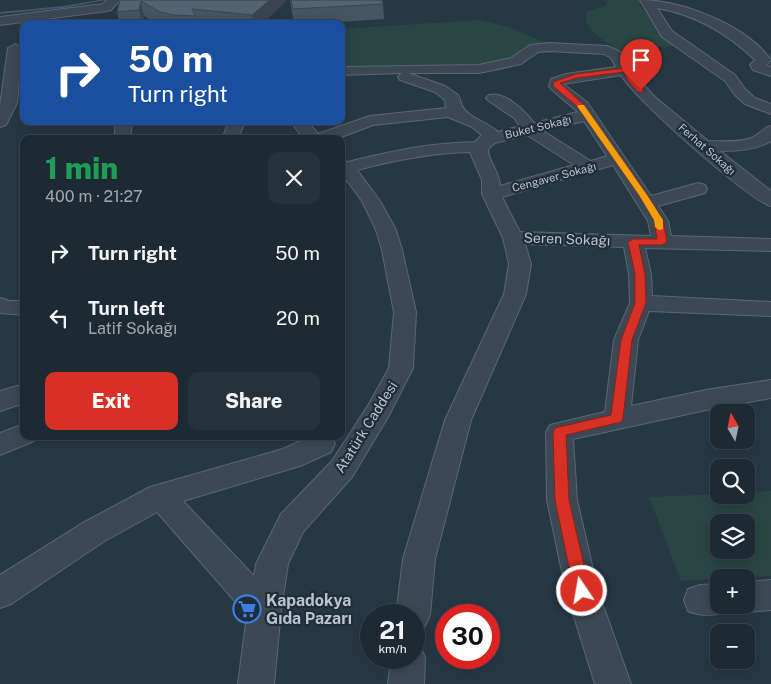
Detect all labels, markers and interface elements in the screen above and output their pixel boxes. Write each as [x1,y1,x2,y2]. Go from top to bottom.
text: 50 m [128,39,213,80]
pin [620,39,662,90]
icon: right [45,40,110,105]
icon: arrive [627,46,655,74]
text: Turn right [128,81,228,107]
street label: Buket Sokağı [504,113,572,141]
street label: Ferhat Sokağı [676,121,738,177]
text: 1 min [45,150,118,186]
button: close [268,152,320,204]
street label: Cengaver Sokağı [511,160,597,194]
text: 400 m · 21:27 [45,187,143,206]
street label: Seren Sokağı [523,229,611,249]
icon: right [45,239,73,267]
text: Turn right [88,242,177,264]
text: 50 m [275,242,320,264]
text: Turn left [88,297,165,319]
icon: left [45,304,73,332]
text: 20 m [276,307,320,329]
text: Latif Sokağı [88,319,177,338]
button: Exit [45,372,178,430]
button: Share [188,372,320,430]
street label: Atatürk Caddesi [331,378,401,476]
north arrow [710,404,755,449]
map controls [710,404,755,669]
button: search [710,459,755,504]
button: layers [710,514,755,559]
position arrow [555,564,607,616]
button: + [710,569,755,614]
place label: Kapadokya Gıda Pazarı [266,591,352,628]
supermarket icon: Kapadokya Gıda Pazarı [232,594,262,624]
speed limit sign: 30 [435,604,500,669]
text: 21 [379,615,406,645]
button: − [710,624,755,669]
text: km/h [378,642,407,656]

